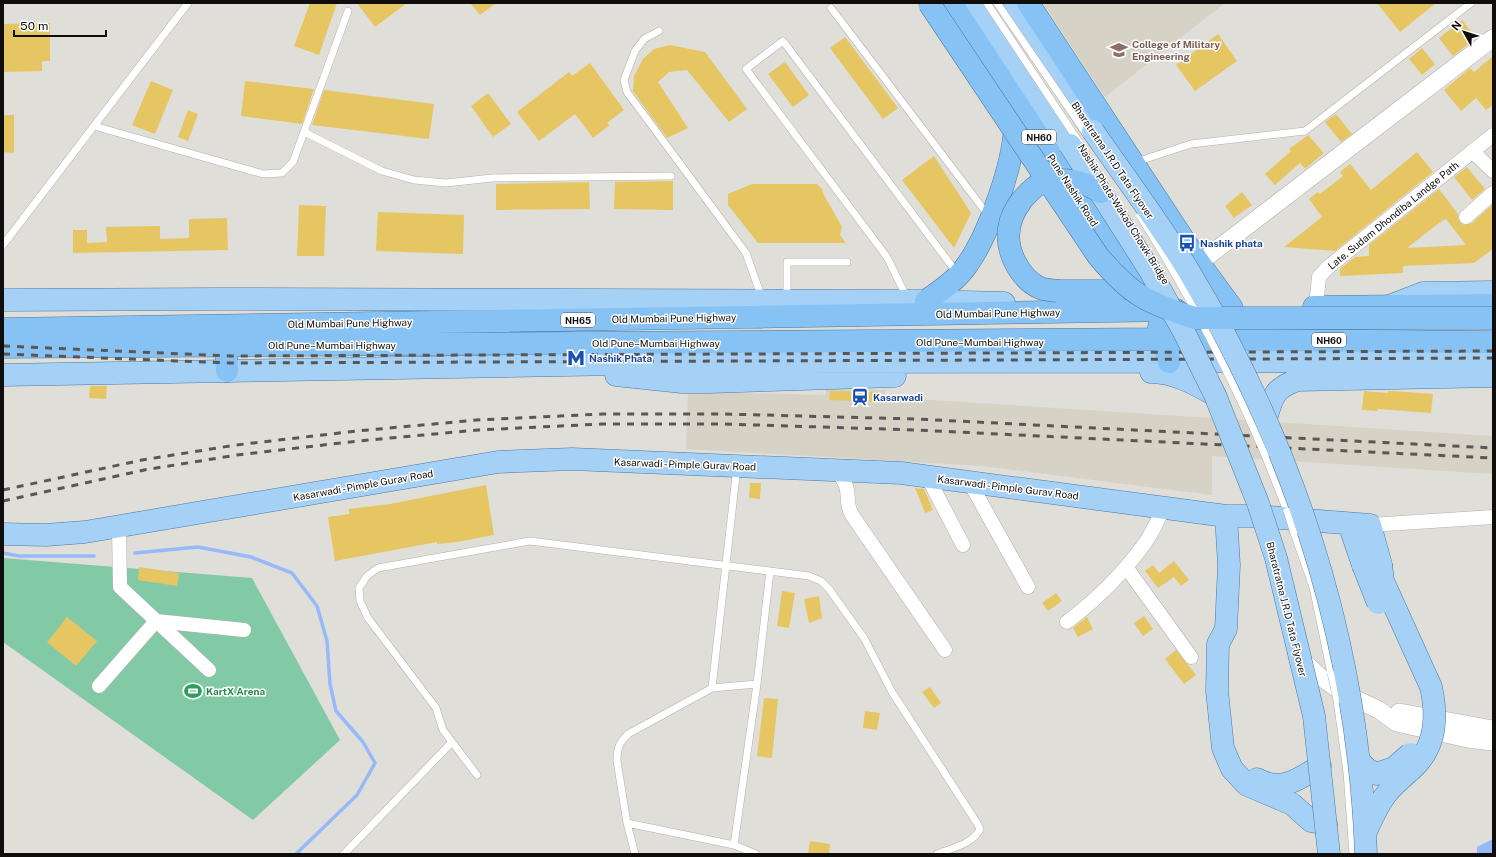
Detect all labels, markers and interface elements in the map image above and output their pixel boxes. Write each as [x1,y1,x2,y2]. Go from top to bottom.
scale bar [14,12,106,38]
north arrow [1444,12,1484,52]
text: 50 m [20,19,48,33]
text: N [1449,19,1464,33]
place label: College of Military Engineering [1132,38,1221,62]
school or university icon: College of Military Engineering [1109,40,1129,60]
street label: Bharatratna J.R.D Tata Flyover [1069,99,1157,221]
road number: NH60 [1022,130,1056,144]
street label: Nashik Phata-Wakad Chowk Bridge [1076,142,1172,287]
street label: Pune Nashik Road [1045,151,1101,229]
street label: Late. Sudam Dhondiba Landge Path [1325,158,1461,272]
bus stop icon: Nashik phata [1177,233,1197,253]
place label: Nashik phata [1200,237,1263,249]
street label: Old Mumbai Pune Highway [936,306,1061,320]
street label: Old Mumbai Pune Highway [612,311,737,325]
road number: NH65 [561,313,595,327]
street label: Old Mumbai Pune Highway [288,316,413,330]
road number: NH60 [1312,333,1346,347]
street label: Old Pune–Mumbai Highway [916,336,1045,348]
street label: Old Pune–Mumbai Highway [592,337,721,349]
street label: Old Pune–Mumbai Highway [268,339,397,351]
metro station icon: Nashik Phata [566,348,586,368]
place label: Nashik Phata [589,352,652,364]
station icon: Kasarwadi [850,387,870,407]
place label: Kasarwadi [873,391,923,403]
street label: Kasarwadi - Pimple Gurav Road [614,456,756,472]
street label: Kasarwadi - Pimple Gurav Road [292,467,434,503]
street label: Kasarwadi - Pimple Gurav Road [937,472,1079,502]
street label: Bharatratna J.R.D Tata Flyover [1264,540,1310,678]
sports icon: KartX Arena [183,681,203,701]
place label: KartX Arena [206,685,265,697]

